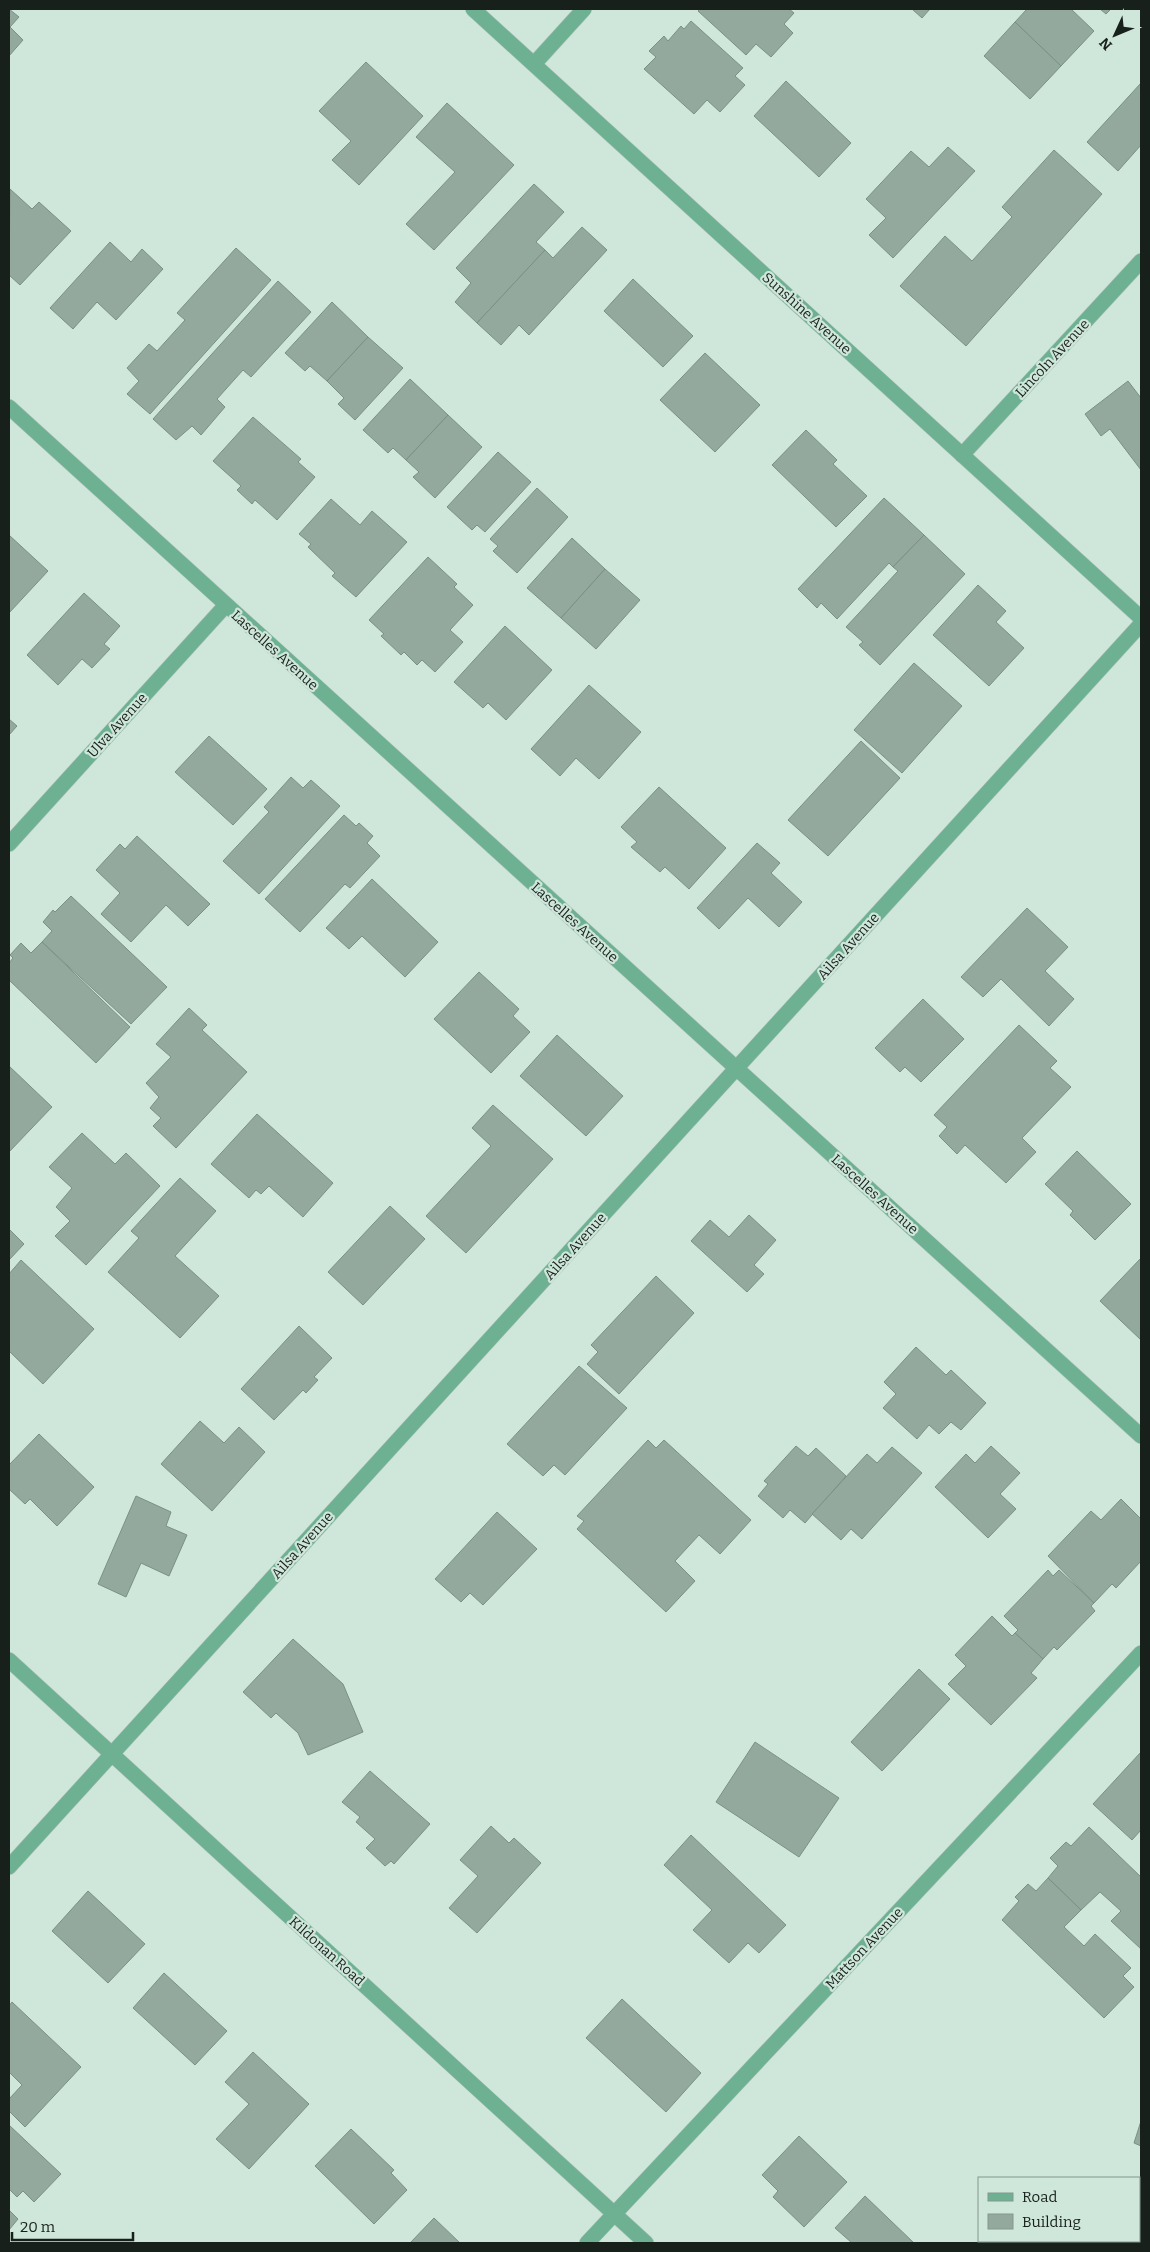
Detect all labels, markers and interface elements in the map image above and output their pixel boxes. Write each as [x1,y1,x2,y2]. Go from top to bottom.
north arrow [1090,10,1140,60]
text: N [1096,34,1116,53]
street label: Sunshine Avenue [759,269,855,358]
street label: Lincoln Avenue [1012,316,1093,401]
street label: Lascelles Avenue [228,607,322,694]
street label: Ulva Avenue [84,690,151,761]
street label: Lascelles Avenue [528,879,622,966]
street label: Ailsa Avenue [814,909,883,983]
street label: Lascelles Avenue [828,1151,922,1238]
street label: Ailsa Avenue [541,1209,610,1283]
street label: Ailsa Avenue [268,1508,337,1582]
street label: Mattson Avenue [822,1904,907,1993]
street label: Kildonan Road [286,1913,368,1990]
legend [978,2177,1140,2242]
text: Road [1022,2188,1057,2206]
scale bar [12,2210,134,2242]
text: Building [1022,2213,1081,2231]
text: 20 m [20,2218,56,2236]

